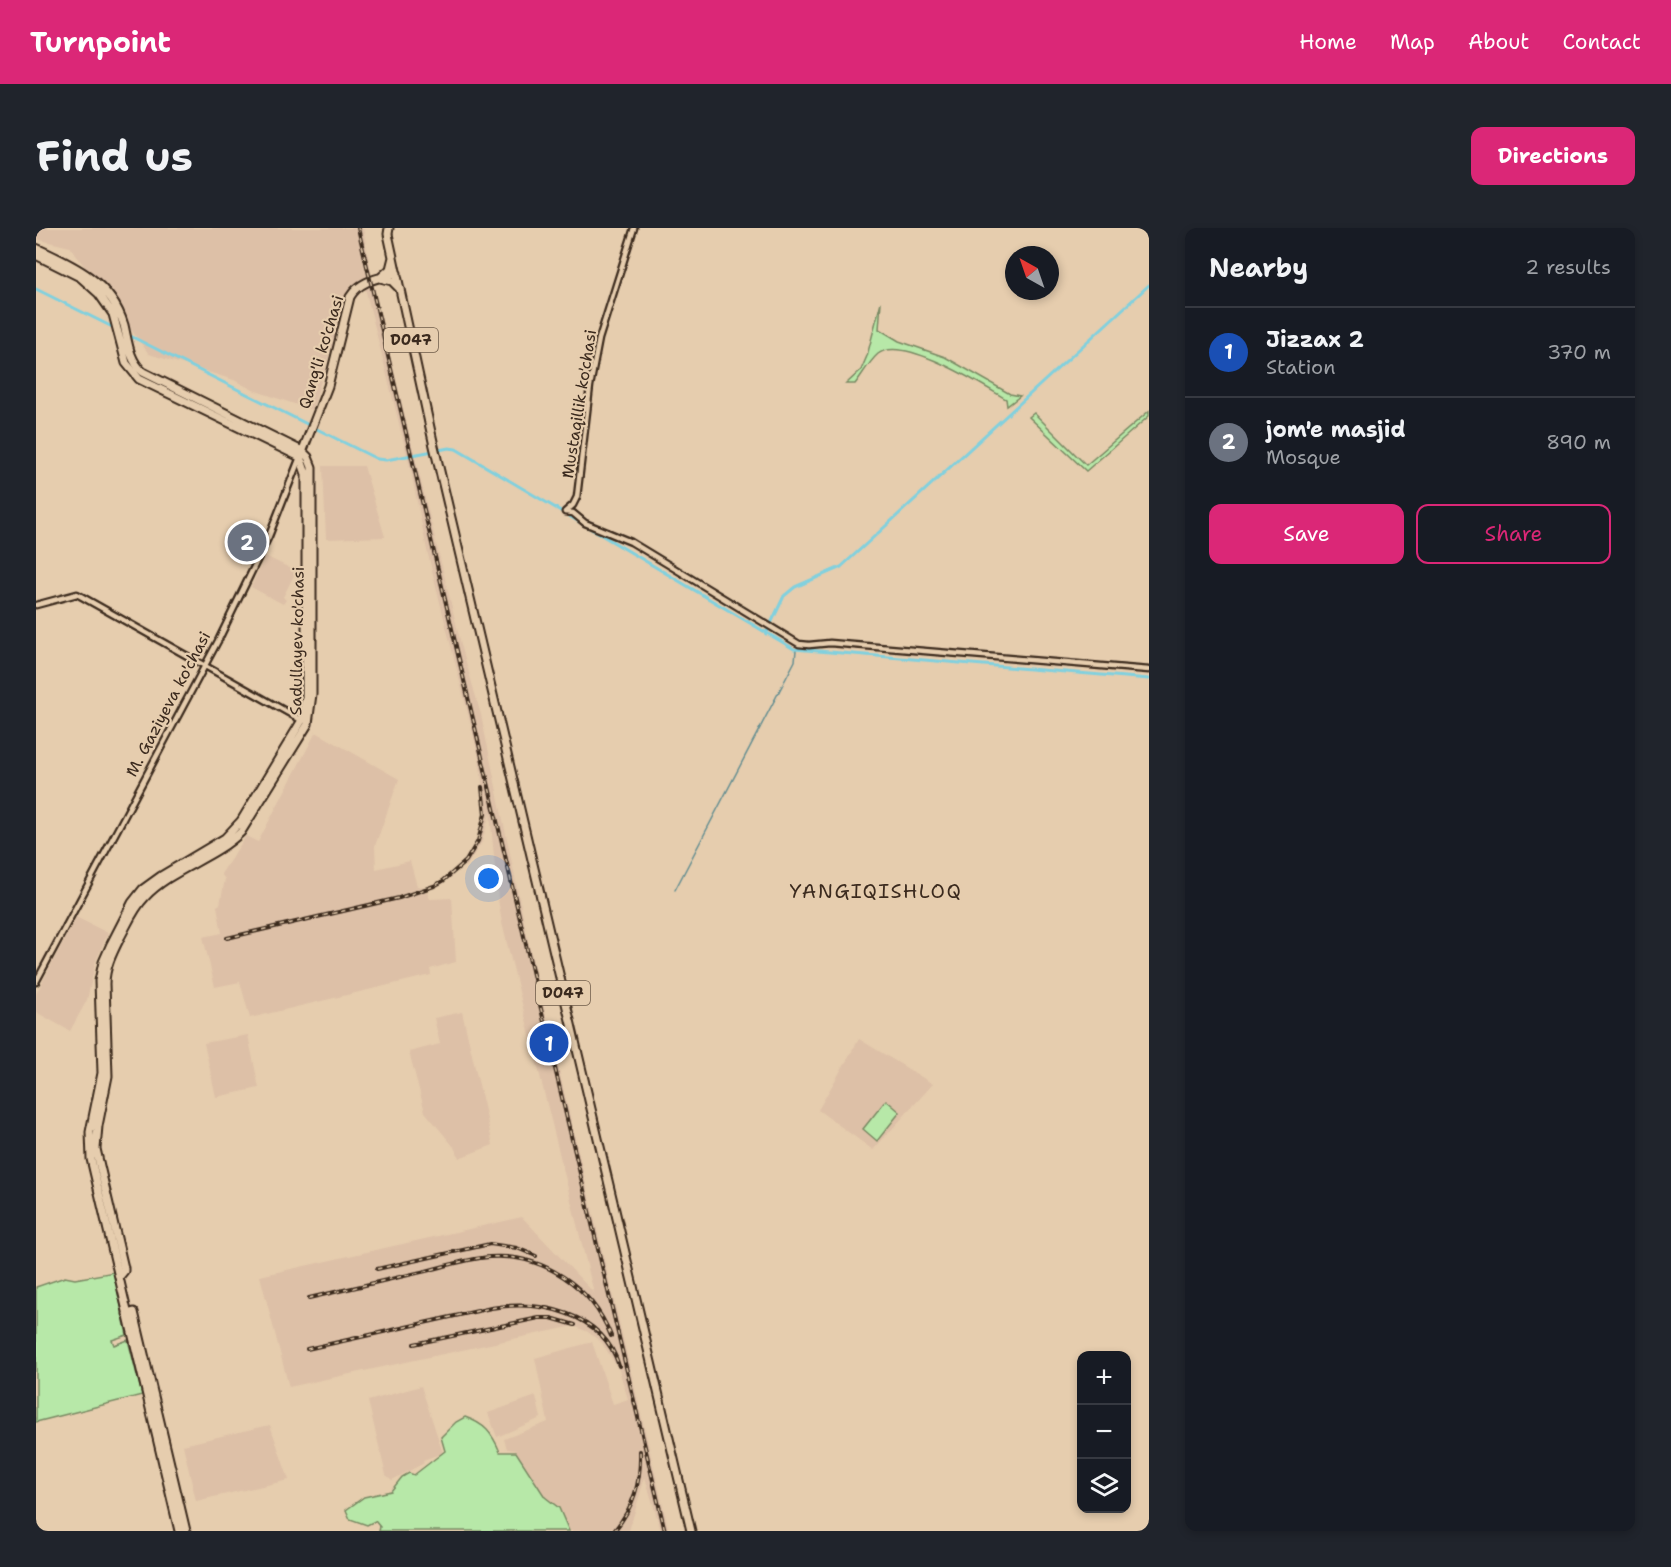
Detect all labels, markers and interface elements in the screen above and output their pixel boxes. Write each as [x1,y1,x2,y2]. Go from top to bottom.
text: Turnpoint [30,23,171,61]
text: Home [1299,28,1357,56]
text: Map [1390,28,1435,56]
text: About [1468,28,1529,56]
text: Contact [1562,28,1641,56]
button: Directions [1471,127,1635,185]
text: Find us [36,128,193,184]
north arrow [1005,246,1059,300]
text: Nearby [1209,250,1308,285]
text: 2 results [1525,254,1611,280]
street label: Qang'li ko'chasi [294,292,348,412]
text: Jizzax 2 [1266,325,1364,354]
road number: D047 [384,328,438,352]
street label: Mustaqillik ko'chasi [557,328,601,480]
text: 1 [1224,339,1233,365]
text: 370 m [1547,339,1611,365]
text: Station [1266,354,1335,380]
text: jom'e masjid [1266,415,1406,444]
text: 2 [1222,429,1236,455]
text: 890 m [1546,429,1611,455]
text: Mosque [1266,444,1341,470]
button: Save [1209,504,1404,564]
button: Share [1416,504,1611,564]
pin: 2 [228,520,266,564]
street label: Sadullayev ko'chasi [285,566,309,716]
street label: M. Gaziyeva ko'chasi [121,628,215,780]
your location [474,864,503,893]
district label: YANGIQISHLOQ [790,878,962,904]
road number: D047 [536,981,590,1005]
pin: 1 [530,1020,568,1066]
map controls [1077,1351,1131,1513]
button: + [1077,1351,1131,1405]
button: − [1077,1405,1131,1459]
button: layers [1077,1459,1131,1513]

